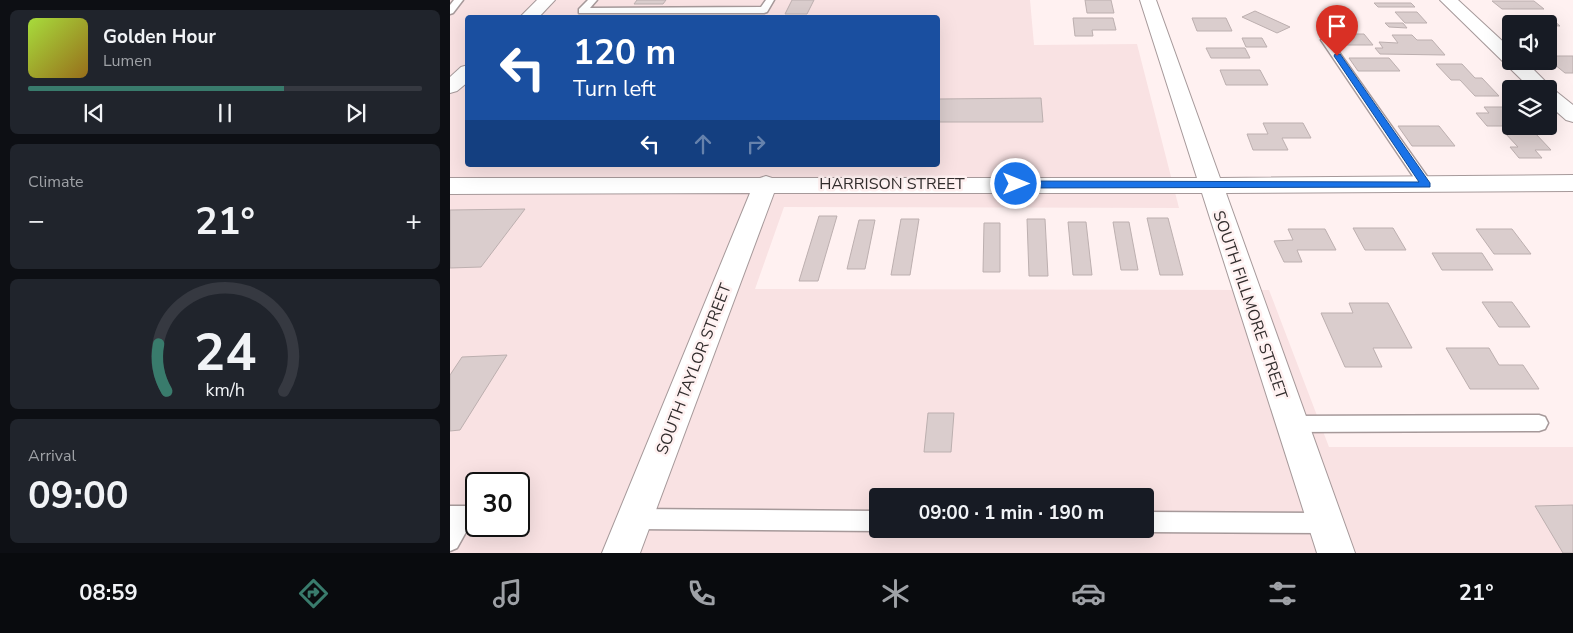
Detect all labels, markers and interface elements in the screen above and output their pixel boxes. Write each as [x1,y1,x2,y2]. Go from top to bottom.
pin [1316,5,1358,56]
icon: arrive [1323,12,1351,40]
map controls [1502,15,1557,135]
button: sound [1502,15,1557,70]
text: Golden Hour [103,24,216,50]
text: 120 m [573,29,676,76]
icon: left [490,35,555,100]
text: Lumen [103,50,152,72]
text: Turn left [573,74,656,104]
button: layers [1502,80,1557,135]
icon: previous [80,99,108,127]
icon: pause [211,99,239,127]
icon: next [342,99,370,127]
icon: left [636,130,664,158]
icon: ahead [689,130,717,158]
icon: right [742,130,770,158]
position arrow [989,157,1041,209]
text: Climate [28,171,83,193]
street label: HARRISON STREET [819,173,965,195]
text: 21° [195,196,255,247]
text: − [28,202,45,240]
text: + [405,202,422,240]
street label: SOUTH FILLMORE STREET [1207,208,1293,403]
street label: SOUTH TAYLOR STREET [651,280,737,458]
text: 24 [194,317,256,388]
text: km/h [205,378,245,402]
text: Arrival [28,445,76,467]
text: 09:00 [28,470,129,521]
speed limit sign: 30 [465,472,530,537]
text: 09:00 · 1 min · 190 m [919,500,1104,526]
icon: directions [296,576,331,611]
icon: music [490,576,525,611]
icon: phone [684,576,719,611]
icon: climate [878,576,913,611]
icon: car [1071,576,1106,611]
icon: filters [1265,576,1300,611]
text: 08:59 [79,578,138,608]
text: 21° [1459,578,1494,608]

